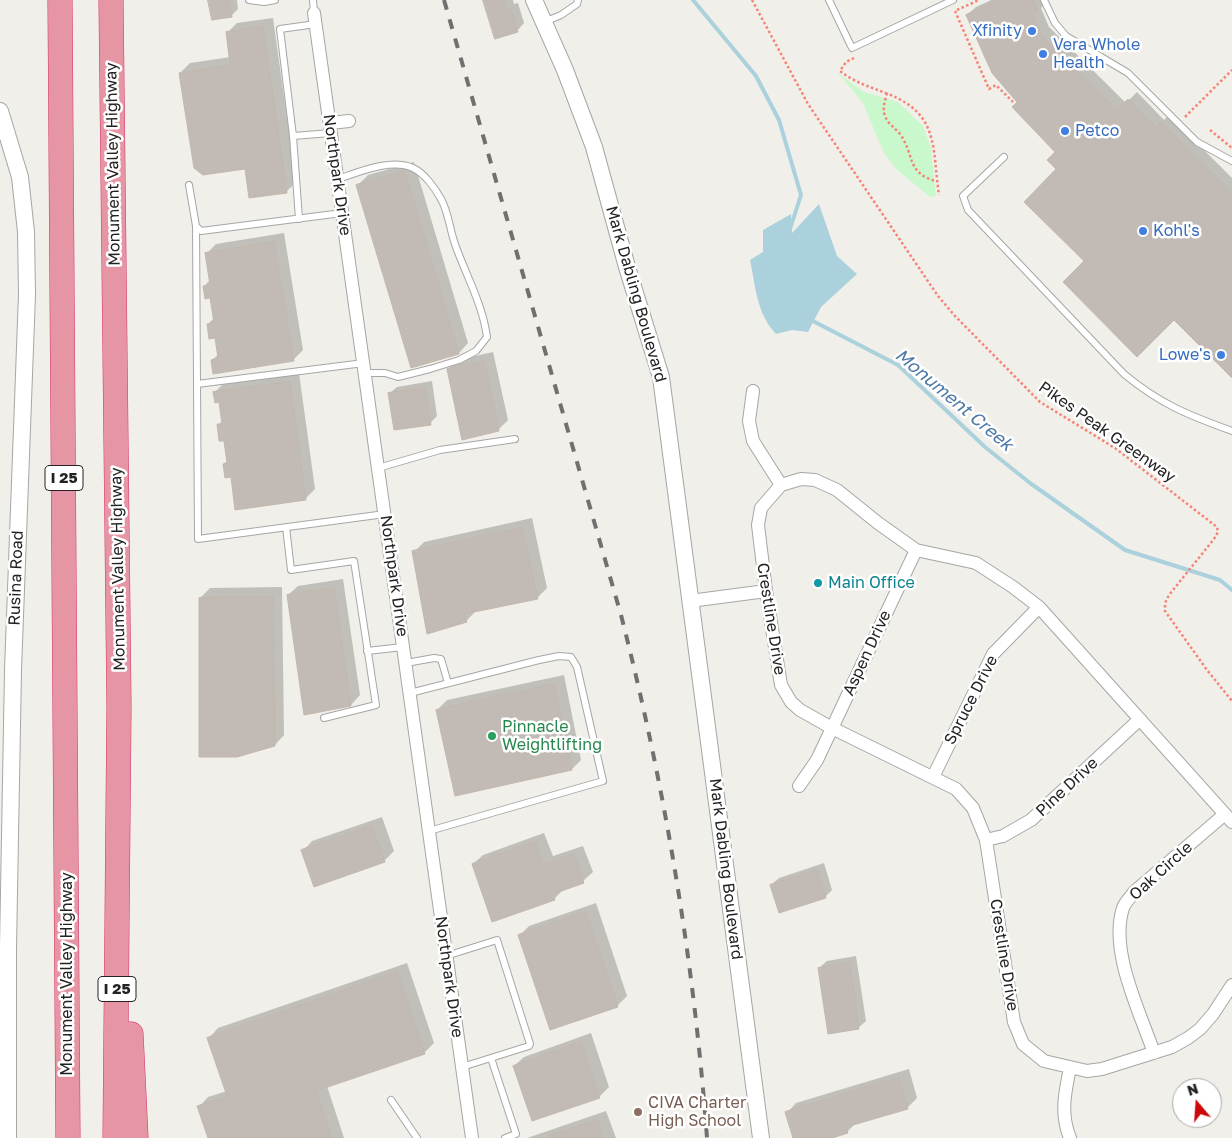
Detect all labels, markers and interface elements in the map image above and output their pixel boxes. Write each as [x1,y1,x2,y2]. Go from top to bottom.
place label: Xfinity [972,21,1022,41]
marker: Xfinity [1026,25,1038,37]
place label: Vera Whole Health [1053,35,1140,73]
marker: Vera Whole Health [1037,48,1049,60]
street label: Monument Valley Highway [102,62,124,266]
street label: Northpark Drive [319,113,355,237]
place label: Petco [1075,121,1119,141]
marker: Petco [1059,125,1071,137]
street label: Mark Dabling Boulevard [602,204,670,384]
place label: Kohl's [1153,221,1200,241]
marker: Kohl's [1137,225,1149,237]
water label: Monument Creek [891,344,1017,456]
place label: Lowe's [1159,345,1211,365]
marker: Lowe's [1215,349,1227,361]
street label: Pikes Peak Greenway [1035,377,1179,487]
road number: I 25 [45,466,83,490]
street label: Monument Valley Highway [107,467,129,671]
street label: Northpark Drive [376,514,412,638]
street label: Rusina Road [5,530,27,626]
street label: Crestline Drive [753,562,789,676]
place label: Main Office [828,573,915,593]
marker: Main Office [812,577,824,589]
street label: Aspen Drive [839,607,895,699]
street label: Spruce Drive [940,652,1002,748]
place label: Pinnacle Weightlifting [502,717,602,755]
marker: Pinnacle Weightlifting [486,730,498,742]
street label: Pine Drive [1032,754,1102,820]
street label: Mark Dabling Boulevard [705,777,747,961]
street label: Oak Circle [1126,838,1196,904]
street label: Monument Valley Highway [57,872,77,1076]
street label: Crestline Drive [986,898,1022,1012]
street label: Northpark Drive [431,915,467,1039]
road number: I 25 [98,976,136,1002]
north arrow [1172,1078,1222,1128]
text: N [1185,1079,1200,1099]
place label: CIVA Charter High School [648,1093,746,1131]
marker: CIVA Charter High School [632,1106,644,1118]

